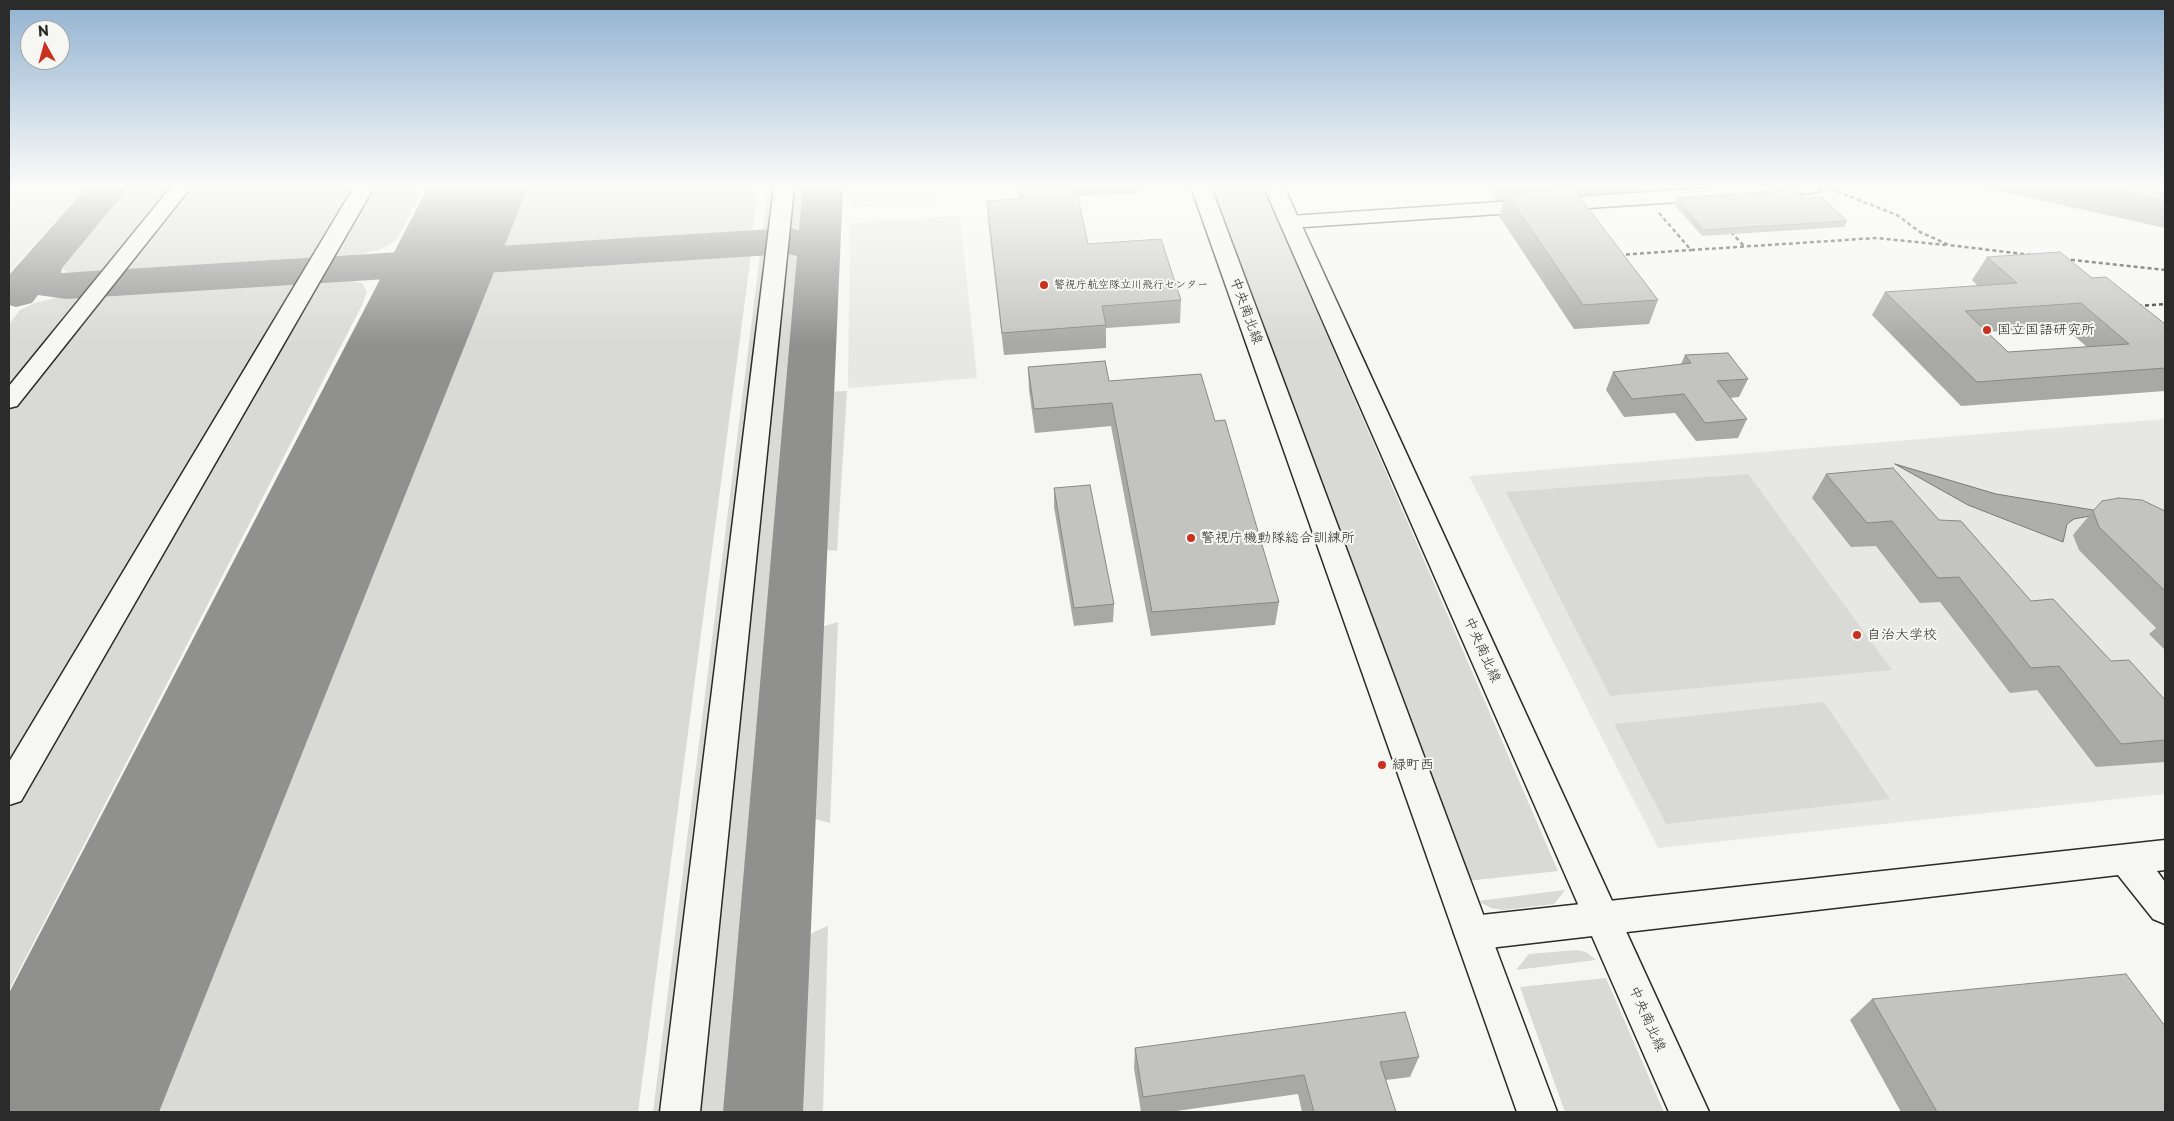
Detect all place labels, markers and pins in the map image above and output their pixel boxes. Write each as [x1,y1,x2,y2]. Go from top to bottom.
place label: 警視庁航空隊立川飛行センター [1054,278,1208,292]
marker: 警視庁航空隊立川飛行センター [1038,279,1050,291]
place label: 国立国語研究所 [1997,322,2095,338]
marker: 国立国語研究所 [1981,324,1993,336]
place label: 警視庁機動隊総合訓練所 [1201,530,1355,546]
marker: 警視庁機動隊総合訓練所 [1185,532,1197,544]
place label: 自治大学校 [1867,627,1937,643]
marker: 自治大学校 [1851,629,1863,641]
place label: 緑町西 [1392,757,1434,773]
marker: 緑町西 [1376,759,1388,771]

